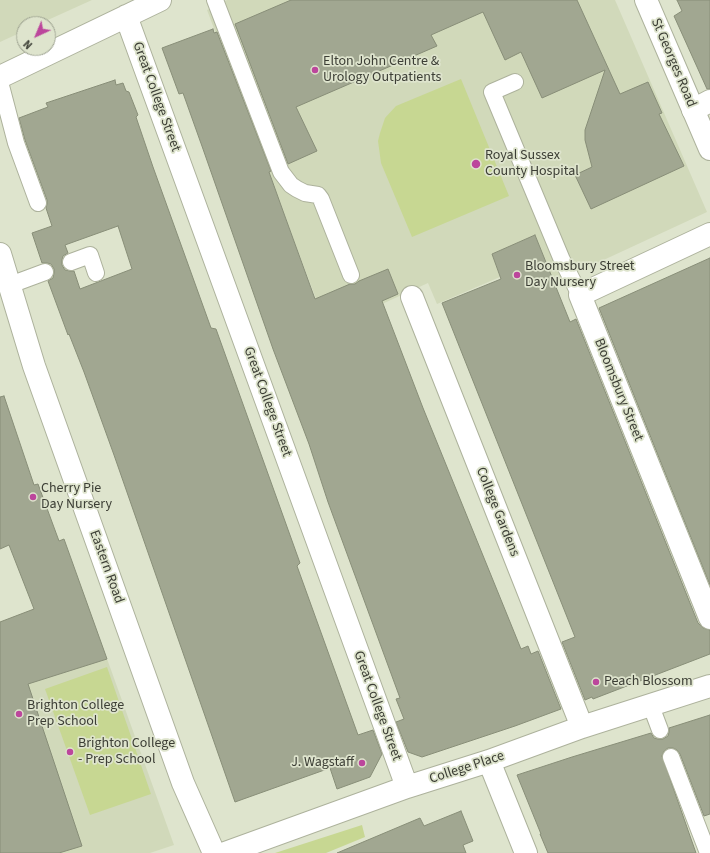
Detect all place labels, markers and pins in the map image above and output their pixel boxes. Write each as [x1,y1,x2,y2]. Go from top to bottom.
place label: Elton John Centre & Urology Outpatients [323,54,441,86]
marker: Elton John Centre & Urology Outpatients [310,65,320,75]
place label: Royal Sussex County Hospital [485,148,579,180]
marker: Royal Sussex County Hospital [470,158,482,170]
place label: Bloomsbury Street Day Nursery [525,259,634,292]
marker: Bloomsbury Street Day Nursery [512,270,522,280]
place label: Cherry Pie Day Nursery [41,481,112,514]
marker: Cherry Pie Day Nursery [28,492,38,502]
place label: Peach Blossom [604,674,692,690]
marker: Peach Blossom [591,677,601,687]
place label: Brighton College Prep School [27,698,124,730]
marker: Brighton College Prep School [14,709,24,719]
place label: Brighton College - Prep School [78,736,175,768]
marker: Brighton College - Prep School [65,747,75,757]
place label: J. Wagstaff [291,755,354,771]
marker: J. Wagstaff [357,758,367,768]

